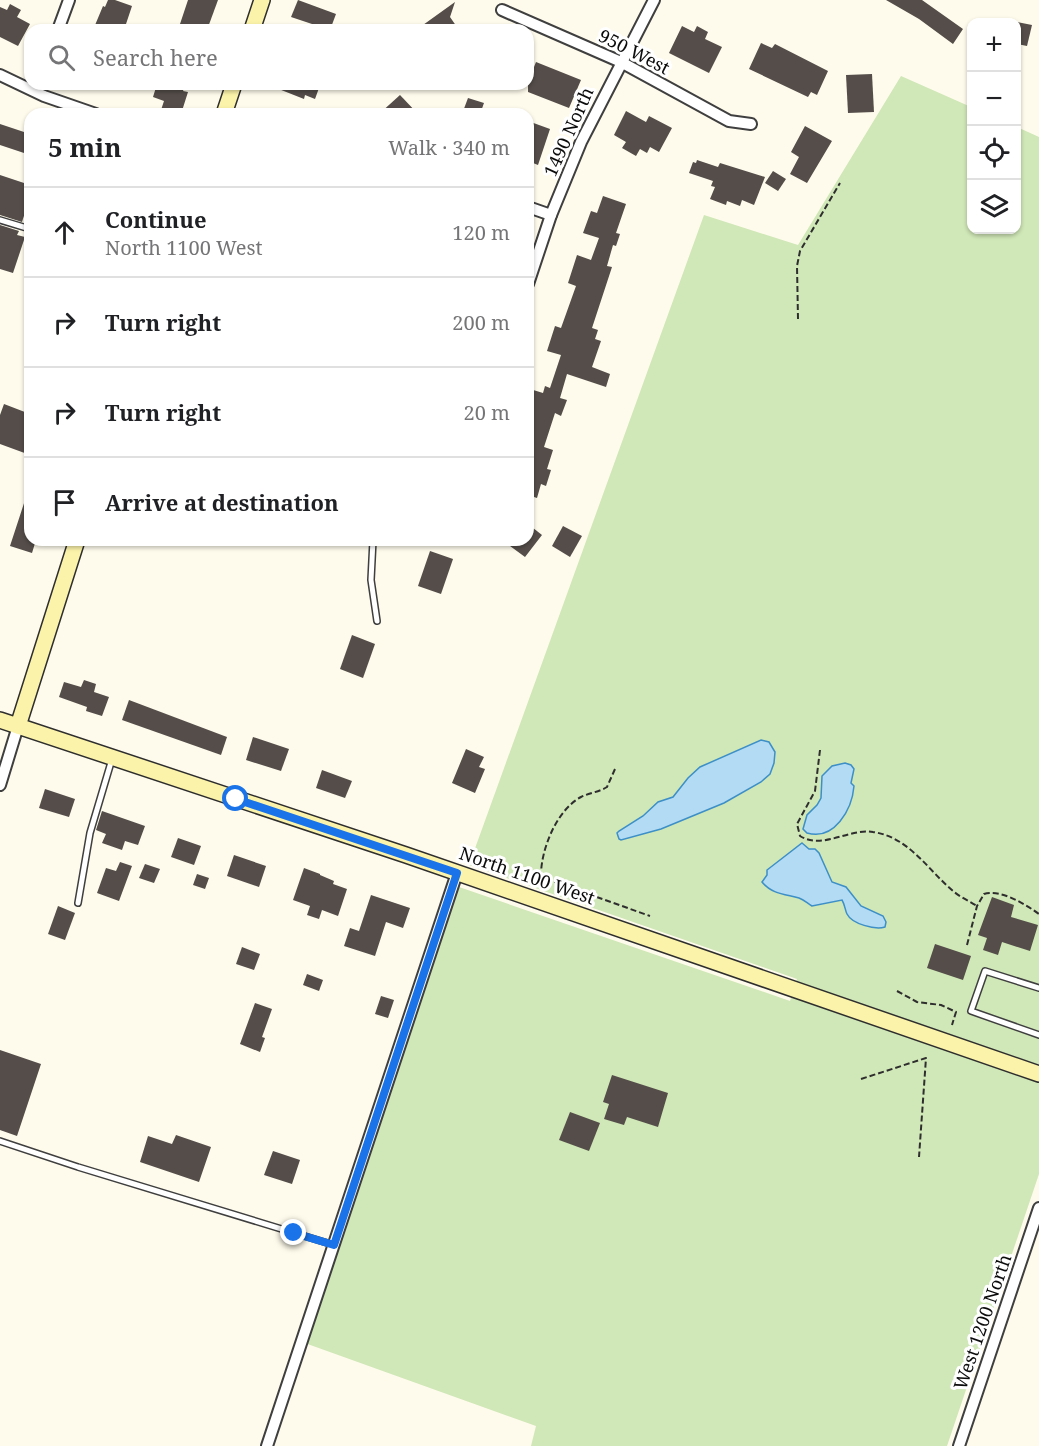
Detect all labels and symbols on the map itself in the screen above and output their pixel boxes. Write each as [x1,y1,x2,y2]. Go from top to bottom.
street label: 950 West [595,23,674,79]
street label: 1490 North [538,83,598,180]
route start [222,785,248,811]
street label: North 1100 West [456,841,598,909]
route end [280,1219,306,1245]
street label: West 1200 North [948,1251,1016,1393]

